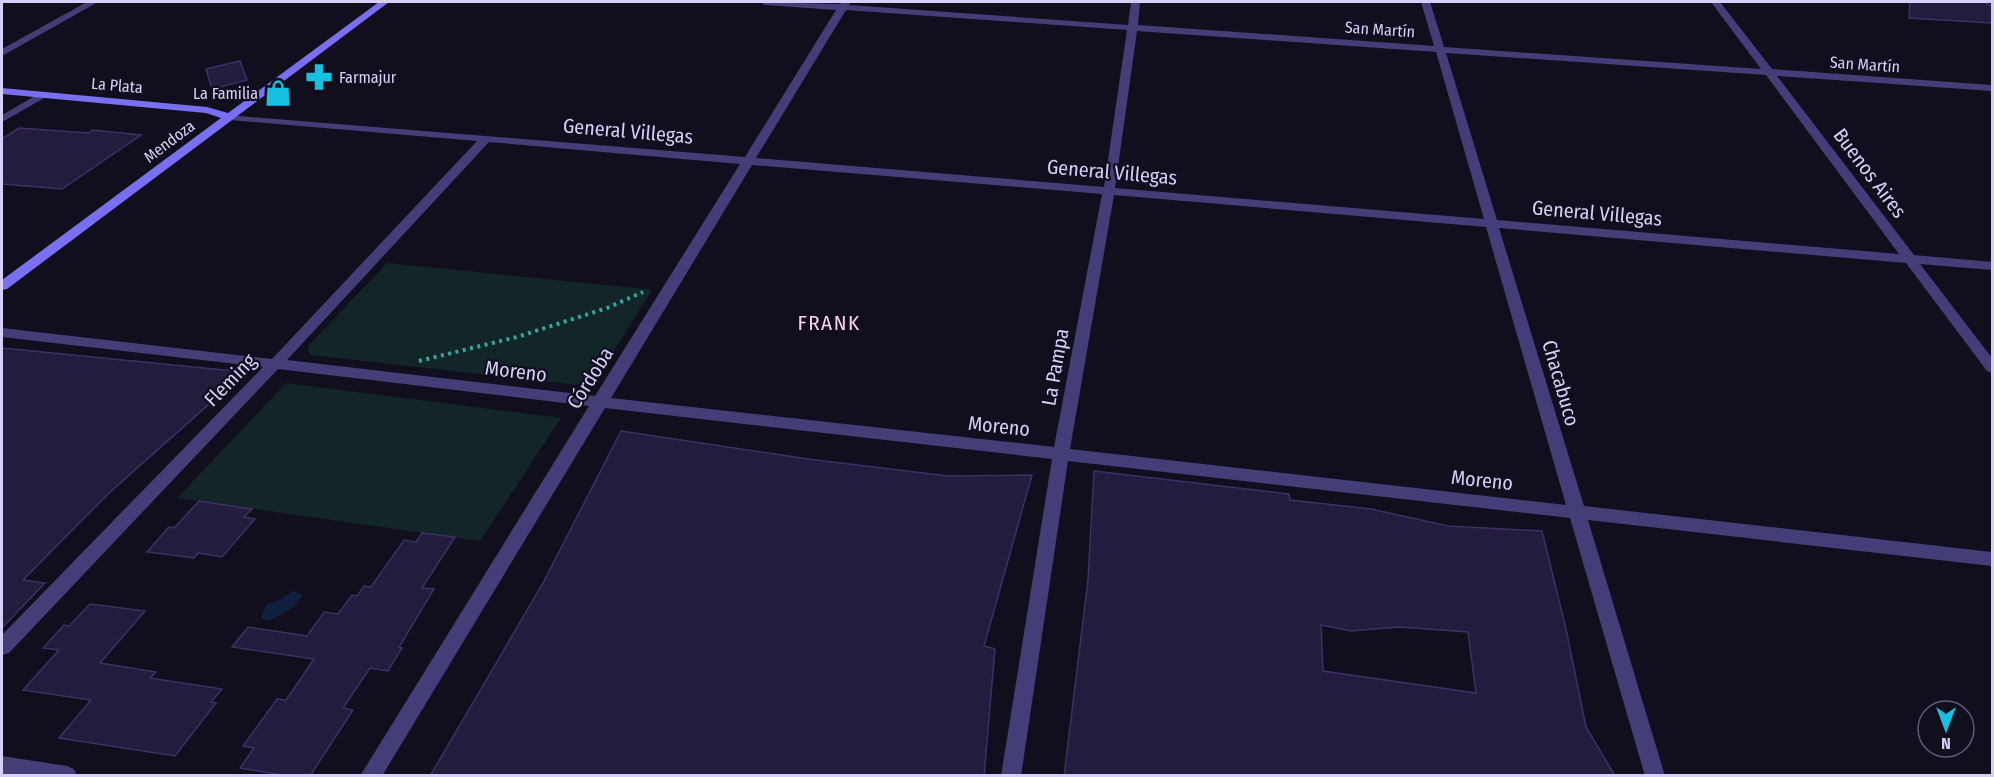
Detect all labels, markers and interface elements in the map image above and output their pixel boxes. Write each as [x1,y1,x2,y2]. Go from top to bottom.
street label: San Martín [1344,18,1416,41]
street label: San Martín [1829,53,1901,76]
pharmacy icon: Farmajur [304,62,334,92]
place label: Farmajur [339,68,397,87]
street label: La Plata [90,74,144,97]
shop icon: La Familia [263,78,293,108]
place label: La Familia [193,84,258,103]
street label: General Villegas [562,113,694,149]
street label: Mendoza [140,116,199,167]
street label: Buenos Aires [1829,123,1911,223]
street label: General Villegas [1046,154,1178,190]
street label: General Villegas [1531,195,1663,231]
district label: FRANK [797,310,861,336]
street label: La Pampa [1036,326,1074,408]
street label: Chacabuco [1537,337,1585,429]
street label: Córdoba [562,343,618,413]
street label: Fleming [199,348,261,411]
street label: Moreno [484,355,548,387]
street label: Moreno [967,411,1031,441]
street label: Moreno [1450,465,1514,495]
north arrow [1916,699,1976,759]
text: N [1941,734,1951,753]

